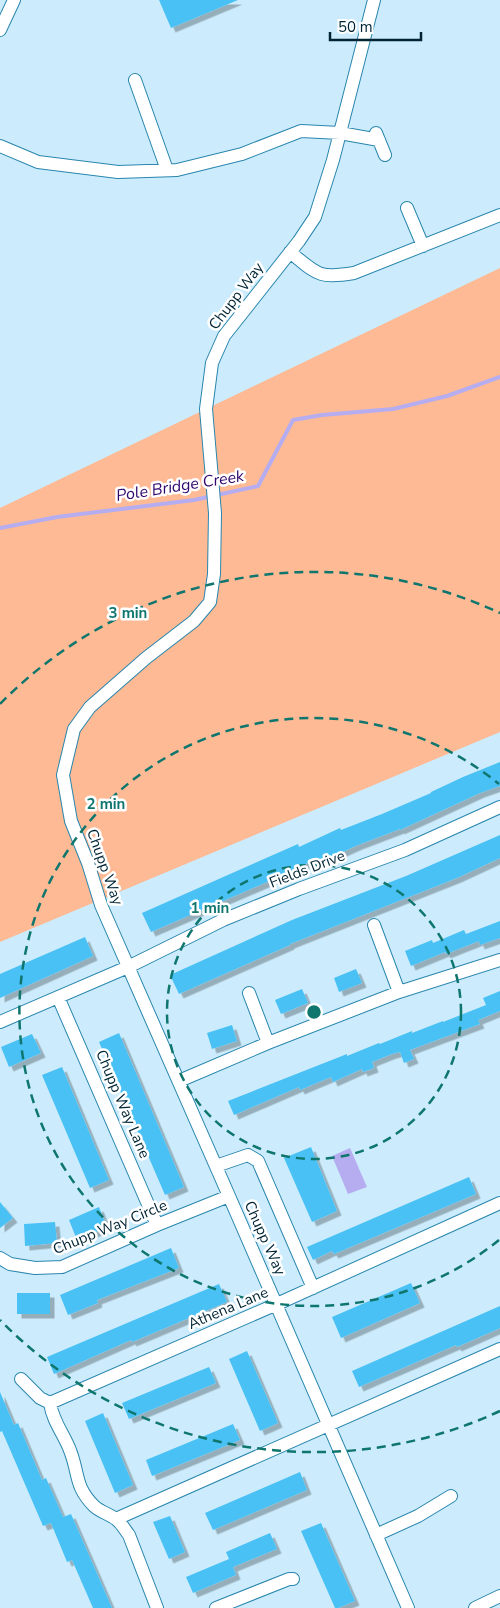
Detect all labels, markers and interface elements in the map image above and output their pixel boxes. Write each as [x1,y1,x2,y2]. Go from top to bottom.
scale bar [330,10,421,42]
text: 50 m [338,17,373,37]
street label: Chupp Way [204,258,268,334]
water label: Pole Bridge Creek [115,465,246,507]
text: 3 min [109,603,147,623]
text: 2 min [87,794,125,814]
street label: Chupp Way [82,826,128,908]
street label: Fields Drive [266,845,348,893]
text: 1 min [191,898,229,918]
centre of rings [305,1003,323,1021]
street label: Chupp Way Lane [91,1047,155,1161]
street label: Chupp Way Circle [50,1195,170,1259]
street label: Chupp Way [240,1198,290,1279]
street label: Athena Lane [185,1282,271,1334]

